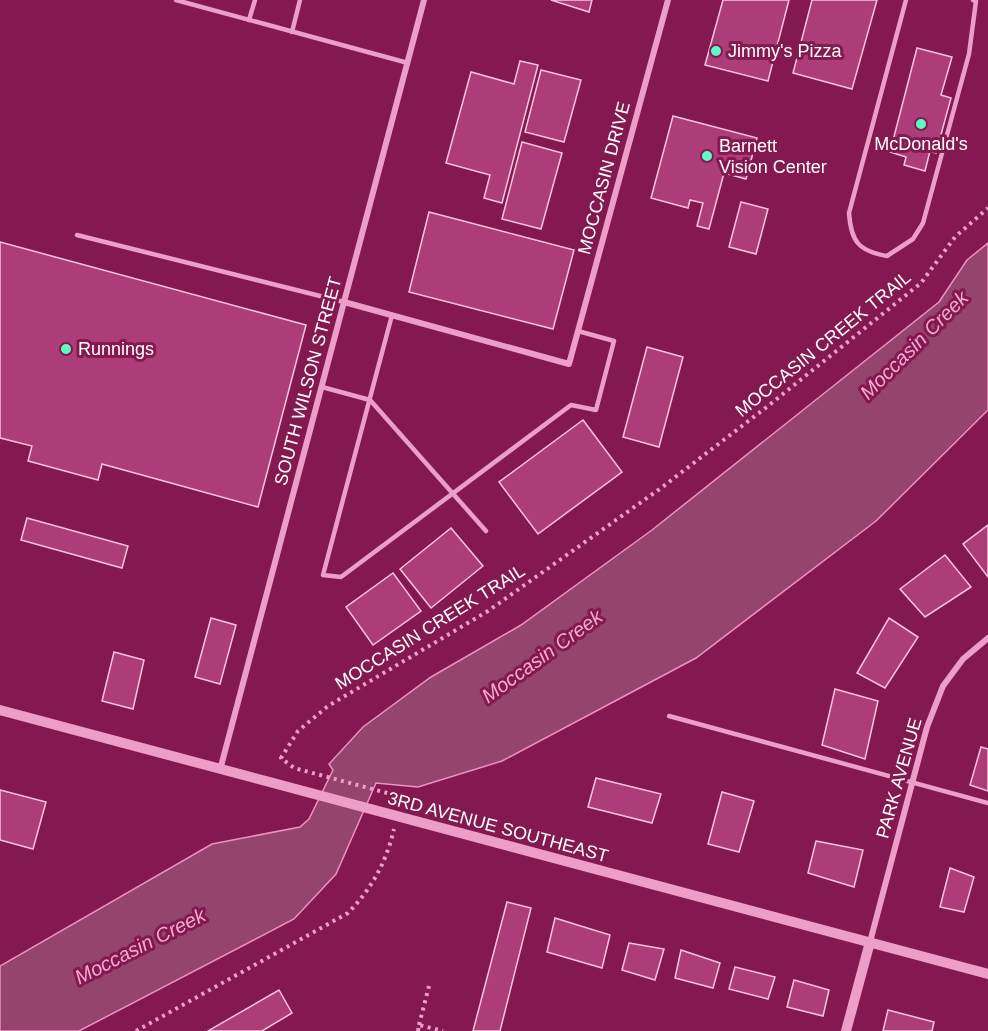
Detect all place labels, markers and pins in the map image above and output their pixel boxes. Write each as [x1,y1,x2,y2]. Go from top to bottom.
place label: Jimmy's Pizza [728,41,842,61]
marker: Jimmy's Pizza [709,44,723,58]
marker: McDonald's [914,117,928,131]
place label: McDonald's [874,134,968,154]
place label: Barnett Vision Center [719,136,827,177]
marker: Barnett Vision Center [700,149,714,163]
place label: Runnings [78,339,154,359]
marker: Runnings [59,342,73,356]

